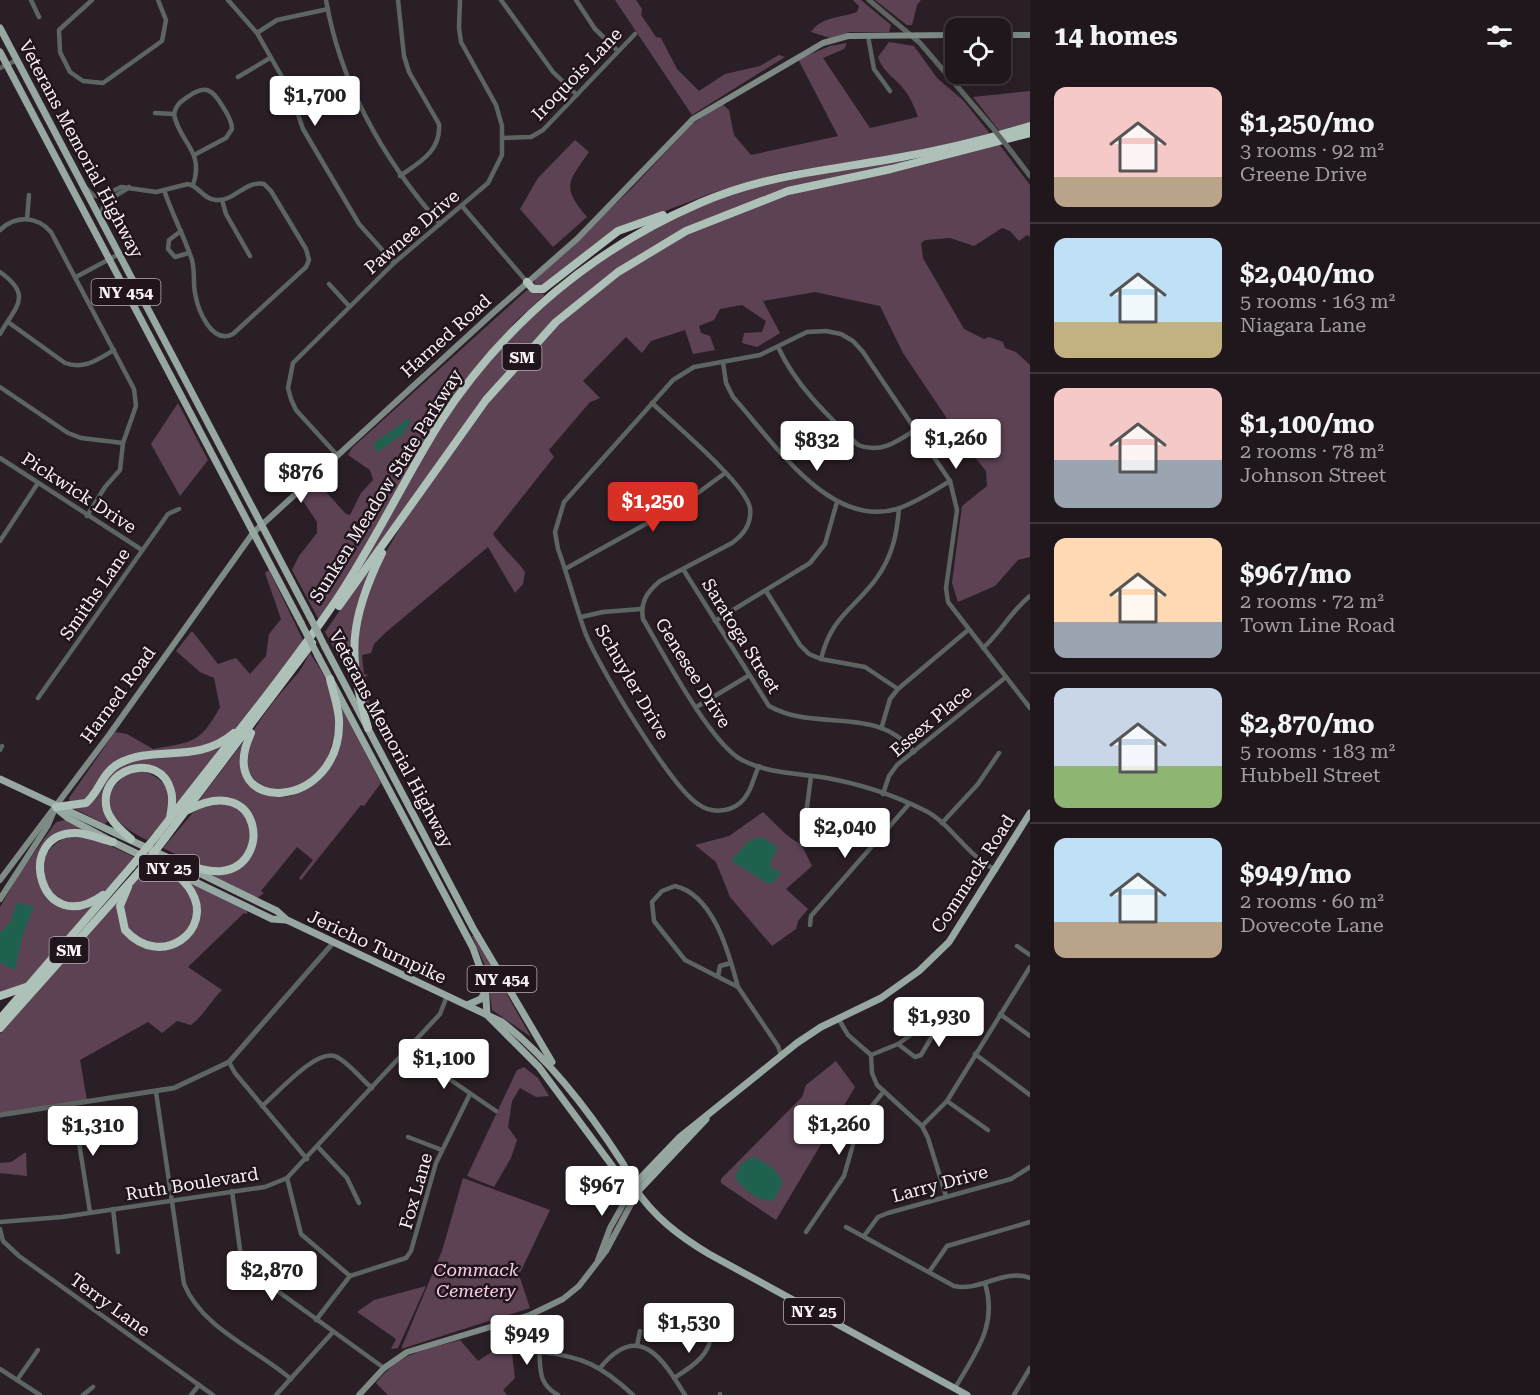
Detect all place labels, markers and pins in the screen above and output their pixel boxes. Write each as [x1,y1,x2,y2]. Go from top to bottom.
pin: $1,700 [266,76,364,127]
pin: $1,260 [907,419,1005,470]
pin: $832 [781,421,853,472]
pin: $876 [265,453,337,504]
pin: $1,250 [604,482,702,533]
pin: $2,040 [796,808,894,859]
pin: $1,930 [890,997,988,1048]
pin: $1,100 [395,1039,493,1090]
pin: $1,260 [790,1105,888,1156]
pin: $1,310 [44,1106,142,1157]
pin: $967 [566,1166,638,1217]
pin: $2,870 [223,1251,321,1302]
pin: $1,530 [640,1303,738,1354]
pin: $949 [491,1315,563,1366]

